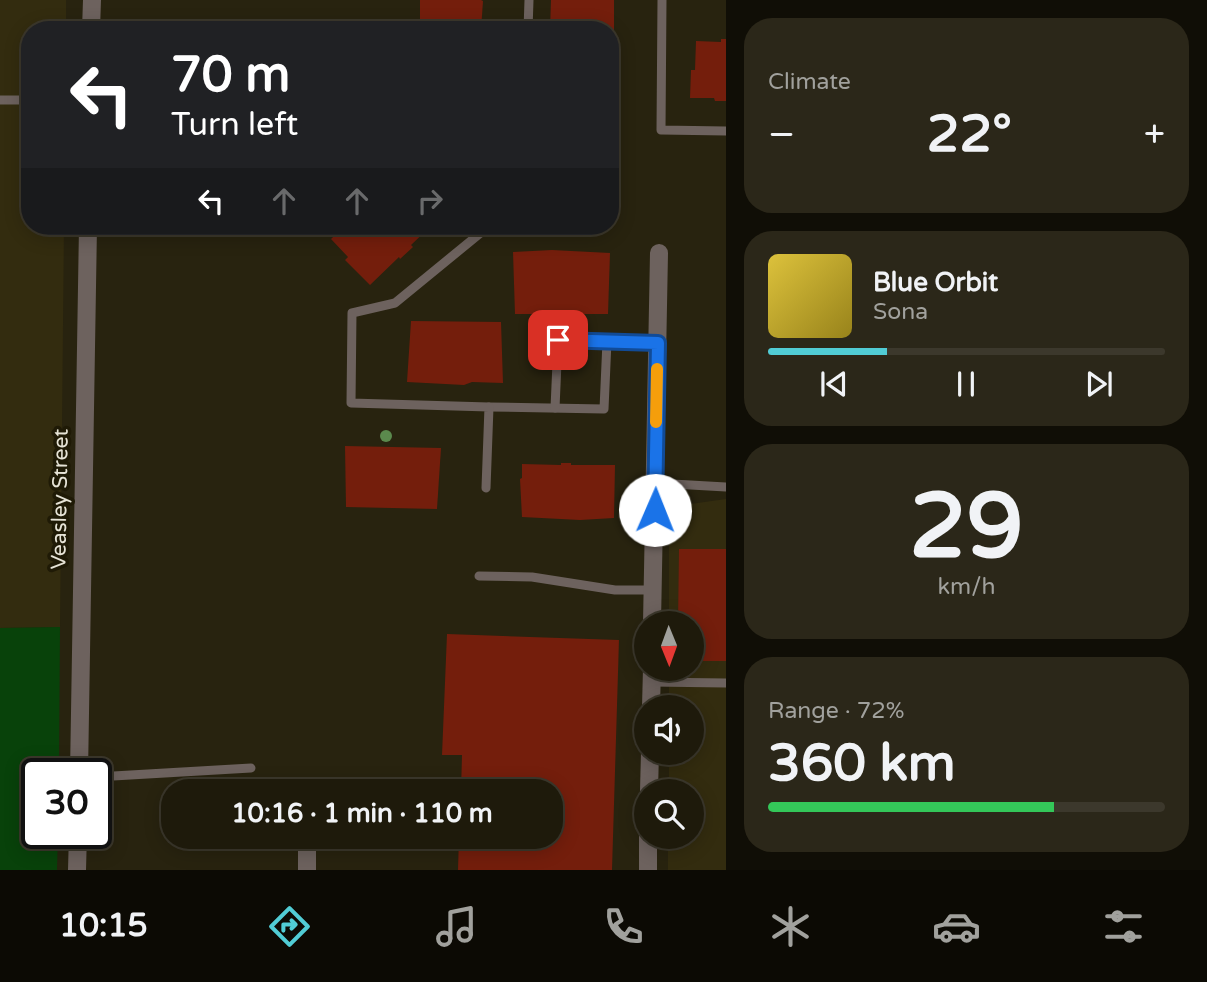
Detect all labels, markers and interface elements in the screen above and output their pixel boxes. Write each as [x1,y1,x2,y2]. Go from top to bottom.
text: 70 m [171,46,290,105]
icon: left [56,49,147,140]
text: Climate [768,68,851,96]
text: 22° [927,103,1012,166]
text: Turn left [171,106,298,144]
text: − [768,112,795,158]
text: + [1144,112,1165,158]
icon: left [192,182,230,220]
icon: ahead [265,182,303,220]
icon: ahead [338,182,376,220]
icon: right [411,182,449,220]
text: Blue Orbit [873,267,998,298]
text: Sona [873,298,928,326]
pin [528,310,588,370]
icon: arrive [539,321,577,359]
icon: previous [815,365,853,403]
icon: pause [947,365,985,403]
icon: next [1080,365,1118,403]
street label: Veasley Street [46,428,74,570]
text: 29 [909,472,1024,582]
position arrow [618,473,692,547]
text: km/h [938,573,995,601]
north arrow [634,611,704,681]
map controls [634,611,704,849]
button: sound [634,695,704,765]
text: Range · 72% [768,697,904,725]
text: 360 km [768,732,956,795]
speed limit sign: 30 [21,758,112,849]
button: search [634,779,704,849]
text: 10:16 · 1 min · 110 m [231,798,493,829]
icon: directions [265,902,314,951]
icon: music [432,902,481,951]
icon: phone [599,902,648,951]
icon: climate [766,902,815,951]
icon: car [932,902,981,951]
icon: filters [1099,902,1148,951]
text: 10:15 [59,907,148,945]

